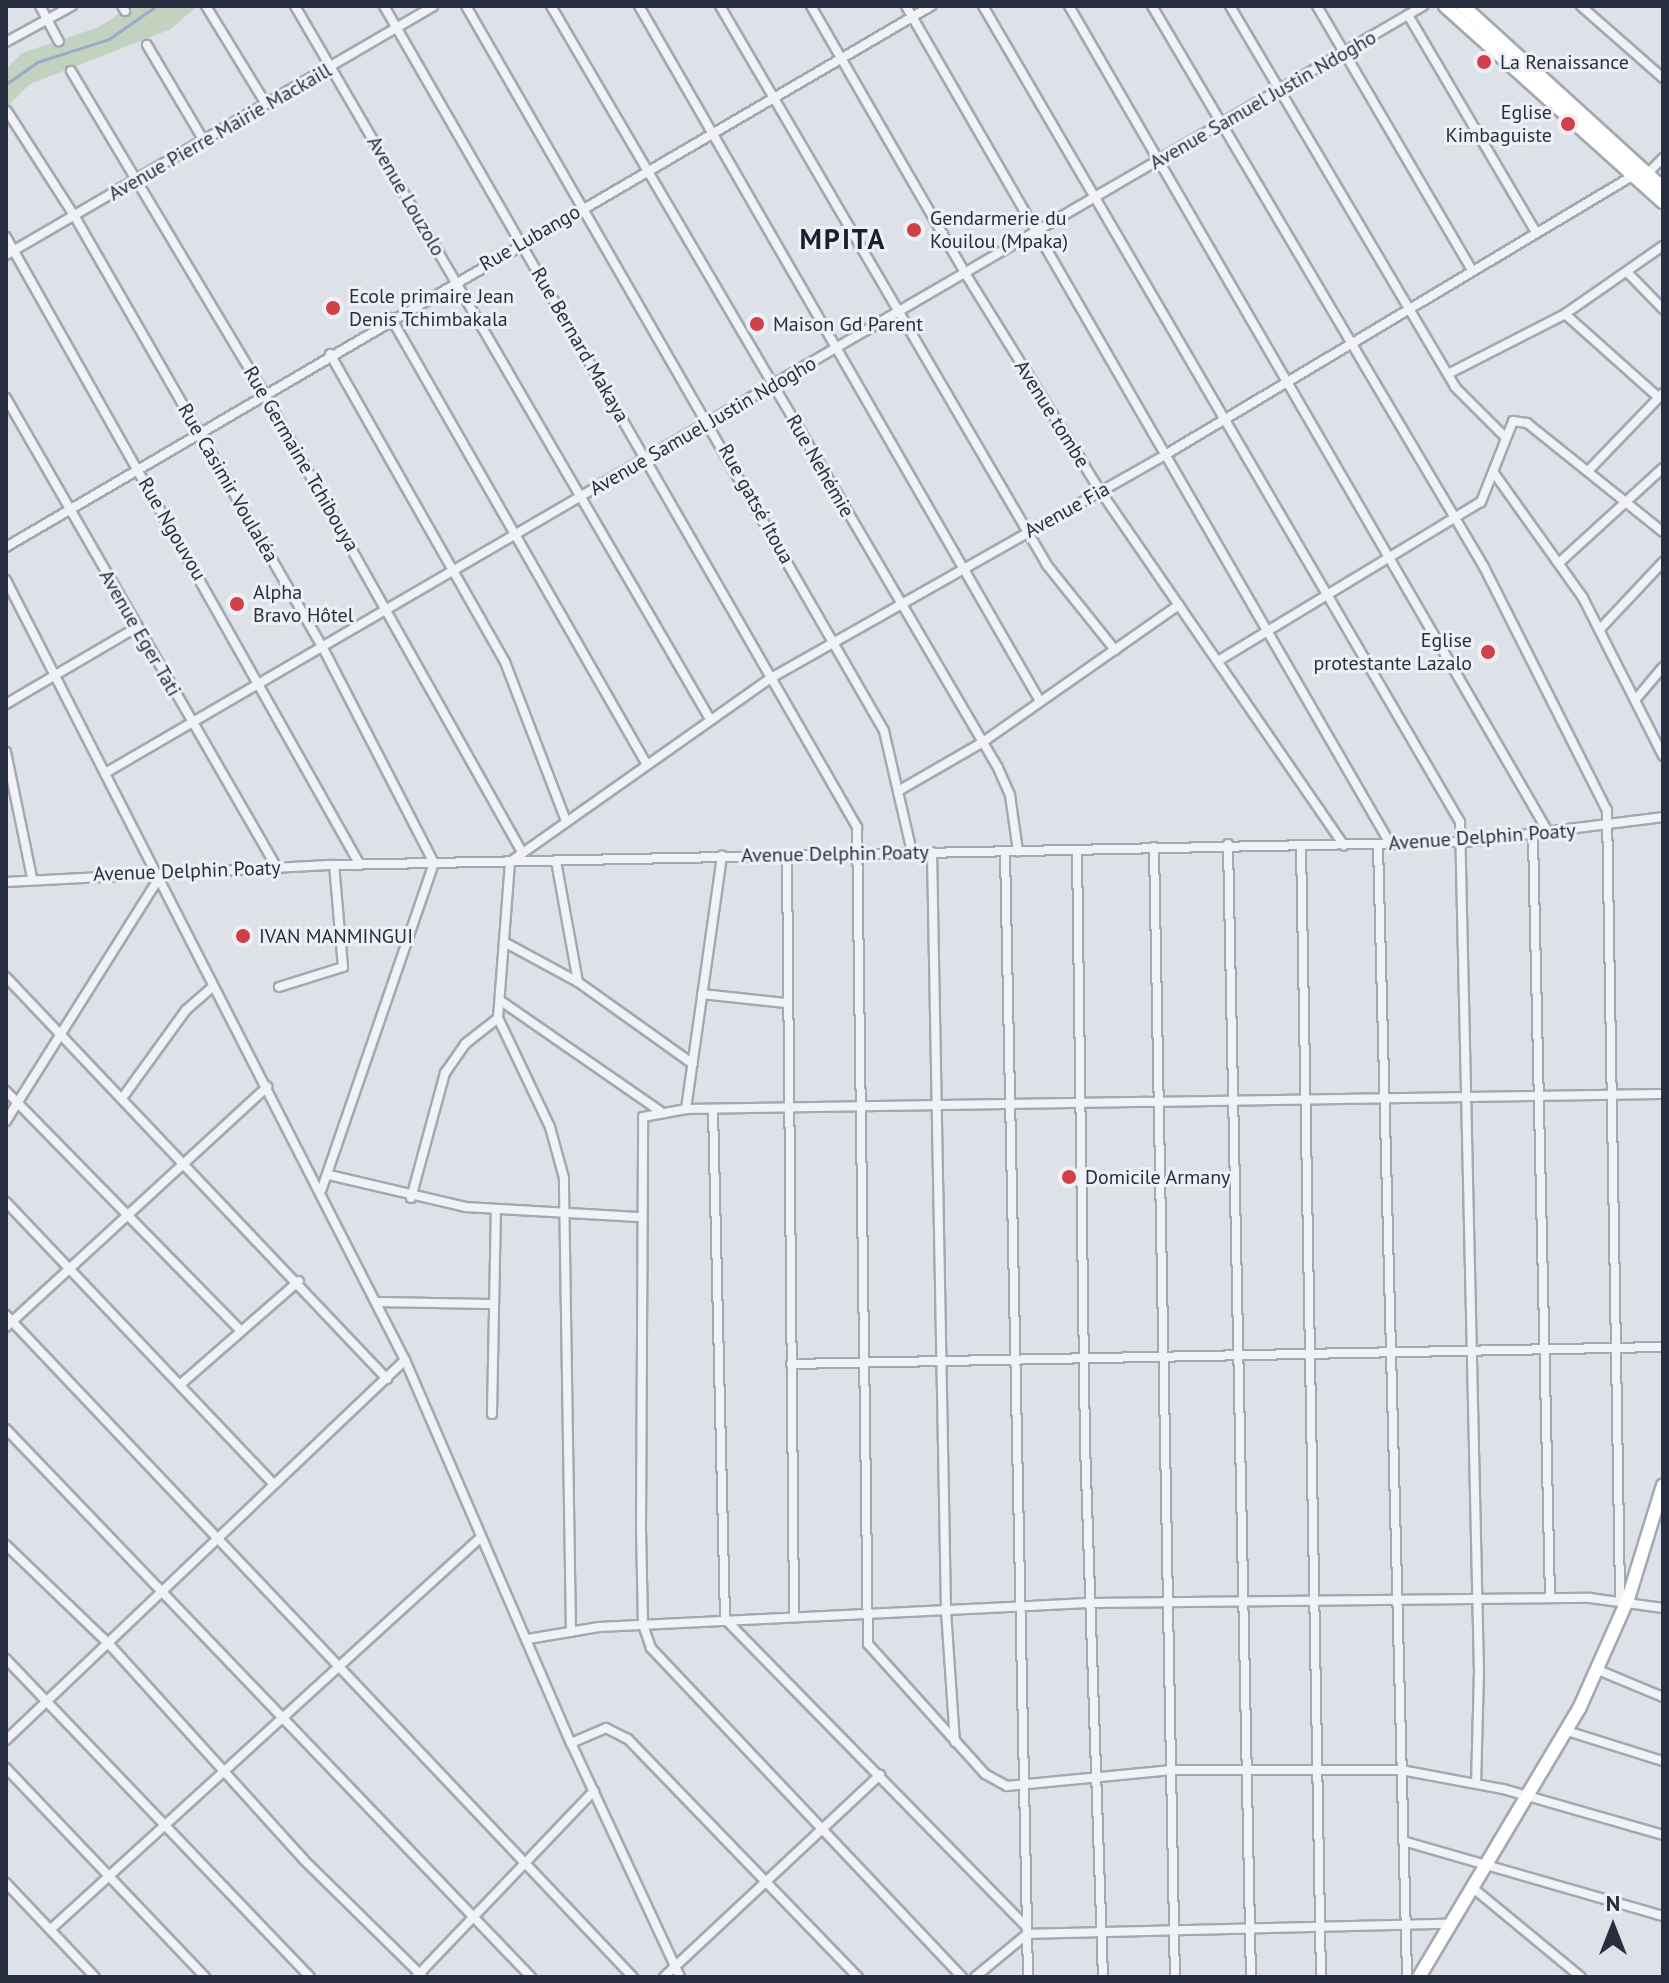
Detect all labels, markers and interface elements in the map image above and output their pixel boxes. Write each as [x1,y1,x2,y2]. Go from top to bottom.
street label: Avenue Samuel Justin Ndogho [1146,25,1380,175]
place label: La Renaissance [1500,50,1629,74]
marker: La Renaissance [1475,53,1493,71]
street label: Avenue Pierre Mairie Mackaill [104,58,336,206]
place label: Eglise Kimbaguiste [1445,100,1552,147]
marker: Eglise Kimbaguiste [1559,115,1577,133]
street label: Avenue Louzolo [362,132,450,260]
street label: Rue Lubango [476,200,584,276]
place label: Gendarmerie du Kouilou (Mpaka) [930,206,1068,253]
marker: Gendarmerie du Kouilou (Mpaka) [905,221,923,239]
district label: MPITA [799,222,887,256]
street label: Rue Bernard Makaya [526,263,634,427]
place label: Ecole primaire Jean Denis Tchimbakala [349,284,514,331]
marker: Ecole primaire Jean Denis Tchimbakala [324,299,342,317]
place label: Maison Gd Parent [773,312,923,336]
marker: Maison Gd Parent [748,315,766,333]
street label: Avenue Samuel Justin Ndogho [586,351,820,501]
street label: Avenue tombe [1009,356,1095,472]
street label: Rue Germaine Tchibouya [238,362,364,556]
street label: Rue Casimir Voulaléa [173,399,283,567]
street label: Rue Nehémie [781,410,859,522]
street label: Rue gatsé Itoua [713,440,799,568]
street label: Rue Ngouvou [133,473,211,585]
street label: Avenue Fia [1020,477,1114,543]
street label: Avenue Eger Tati [94,565,186,701]
place label: Alpha Bravo Hôtel [253,580,354,627]
marker: Alpha Bravo Hôtel [228,595,246,613]
place label: Eglise protestante Lazalo [1314,628,1472,675]
marker: Eglise protestante Lazalo [1479,643,1497,661]
street label: Avenue Delphin Poaty [1388,818,1576,856]
street label: Avenue Delphin Poaty [741,840,929,868]
street label: Avenue Delphin Poaty [93,856,281,886]
place label: IVAN MANMINGUI [259,924,413,948]
marker: IVAN MANMINGUI [234,927,252,945]
place label: Domicile Armany [1085,1165,1231,1189]
marker: Domicile Armany [1060,1168,1078,1186]
north arrow [1573,1887,1653,1967]
text: N [1606,1889,1620,1917]

